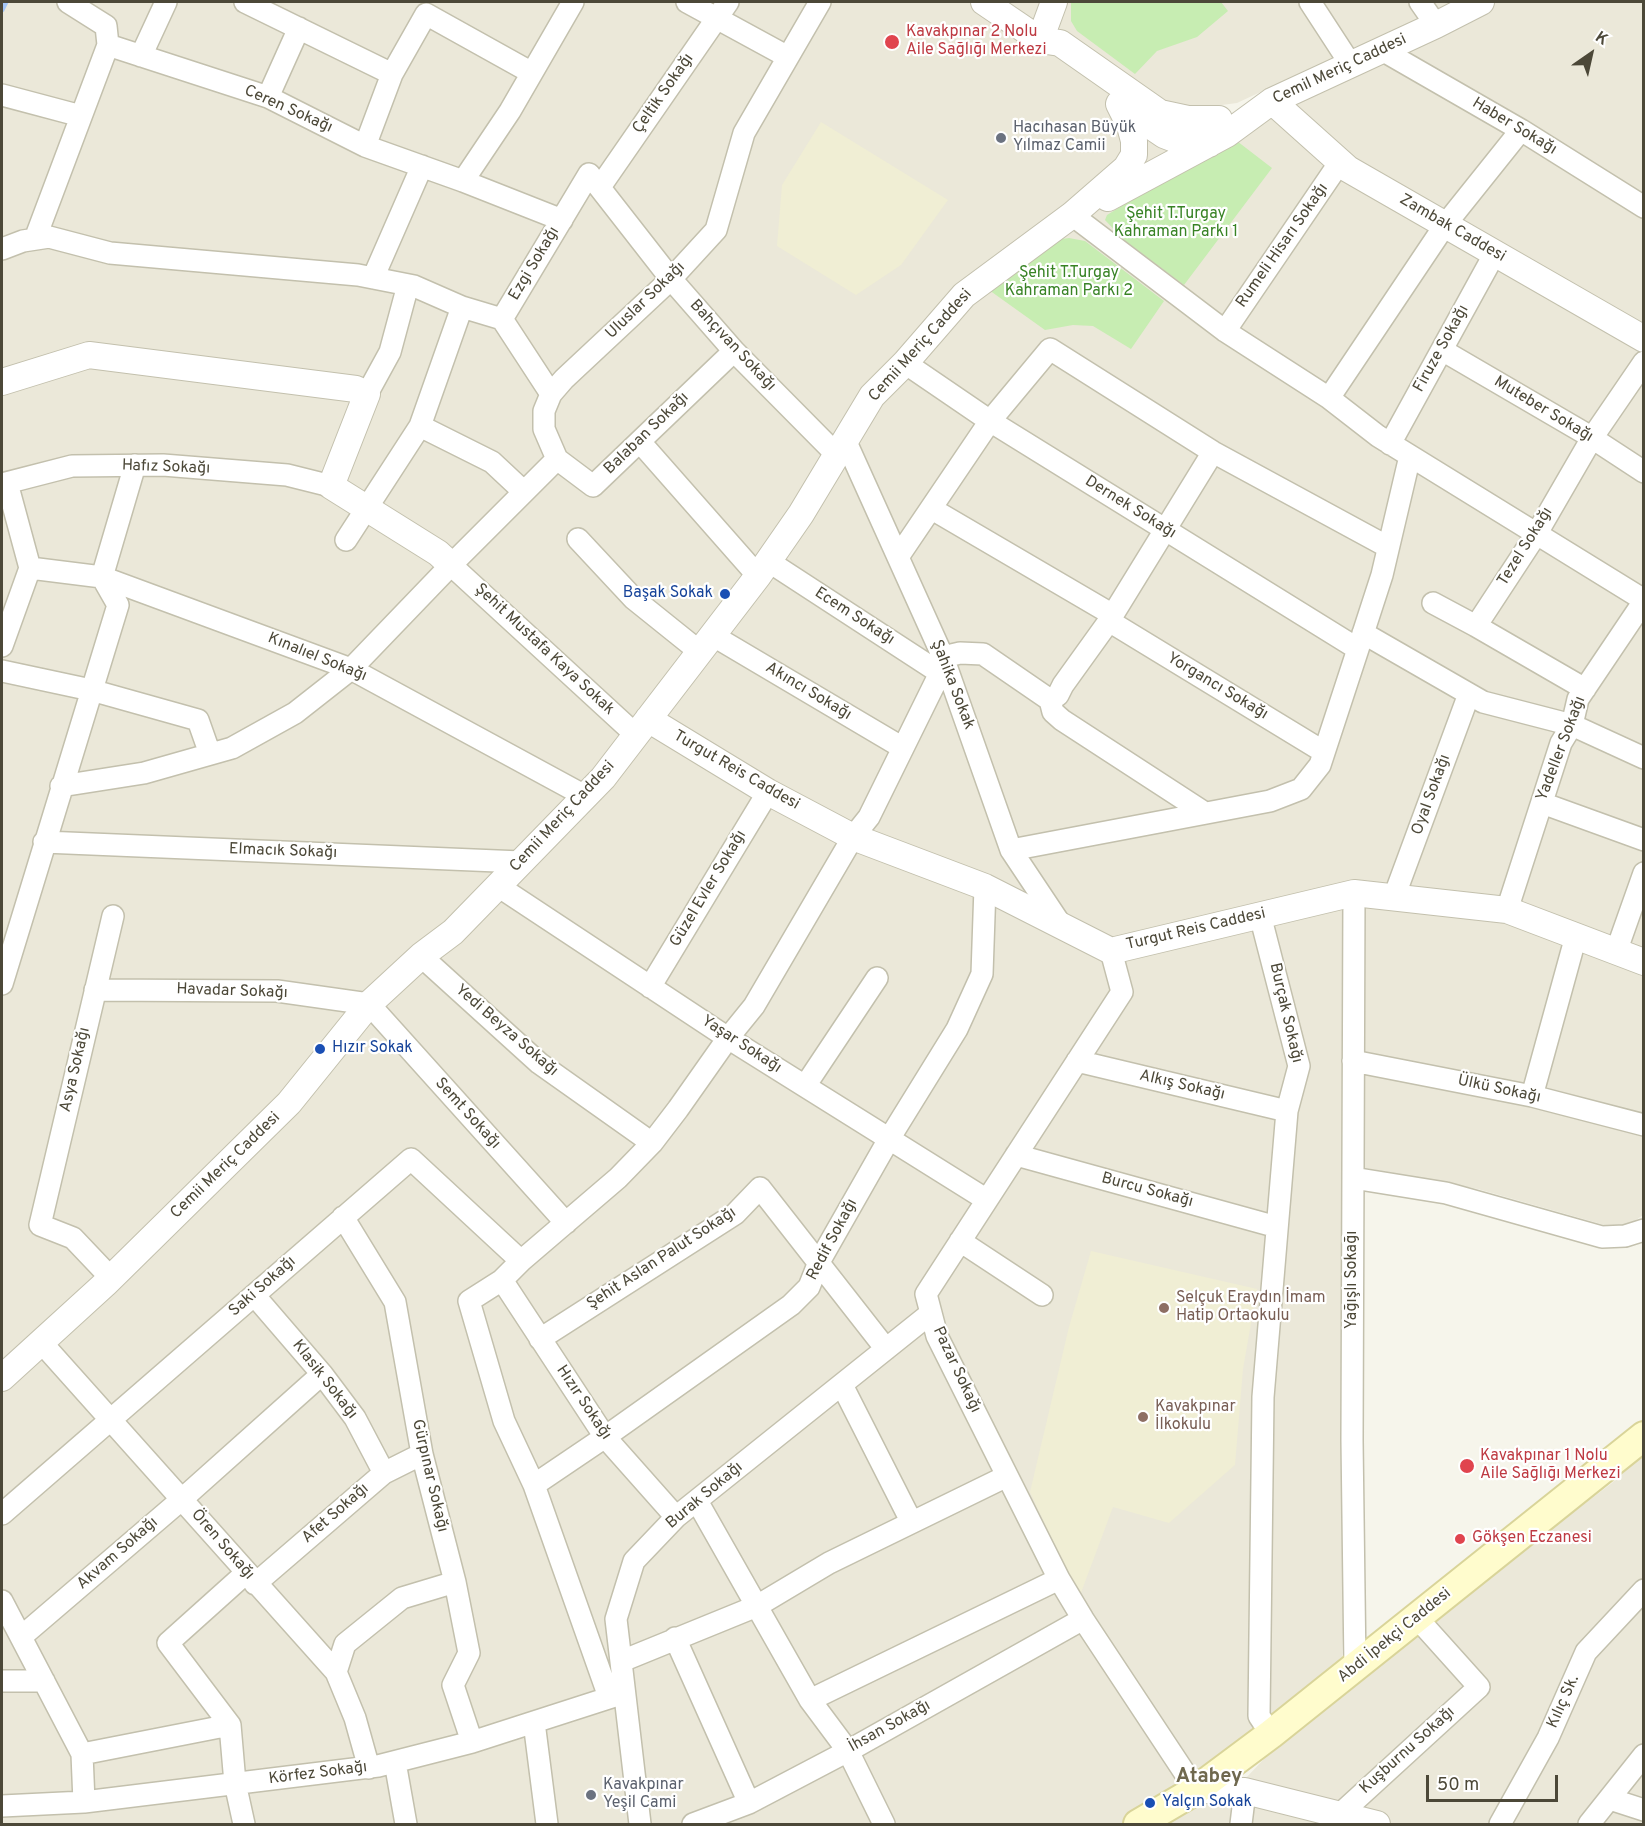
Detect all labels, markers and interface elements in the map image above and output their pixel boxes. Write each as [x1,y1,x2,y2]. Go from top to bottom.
place label: Kavakpınar 2 Nolu Aile Sağlığı Merkezi [906,23,1046,61]
north arrow [1561,24,1621,84]
text: K [1591,28,1611,51]
street label: Cemil Meriç Caddesi [1270,31,1410,109]
marker: Kavakpınar 2 Nolu Aile Sağlığı Merkezi [883,33,901,51]
street label: Çeltik Sokağı [629,50,699,138]
street label: Ceren Sokağı [241,82,335,138]
street label: Haber Sokağı [1468,94,1560,160]
place label: Hacıhasan Büyük Yılmaz Camii [1013,119,1136,157]
marker: Hacıhasan Büyük Yılmaz Camii [994,131,1008,145]
street label: Rumeli Hisarı Sokağı [1233,180,1333,312]
street label: Zambak Caddesi [1395,191,1509,267]
park label: Şehit T.Turgay Kahraman Parkı 1 [1114,205,1238,243]
street label: Ezgi Sokağı [506,224,564,304]
street label: Uluslar Sokağı [602,258,690,344]
park label: Şehit T.Turgay Kahraman Parkı 2 [1005,264,1133,302]
street label: Cemii Meriç Caddesi [865,286,977,406]
street label: Bahçıvan Sokağı [685,296,779,396]
street label: Firuze Sokağı [1410,302,1474,396]
street label: Muteber Sokağı [1490,373,1596,447]
street label: Balaban Sokağı [601,389,693,479]
street label: Hafız Sokağı [121,457,211,479]
street label: Dernek Sokağı [1081,472,1179,544]
street label: Tezel Sokağı [1494,504,1558,590]
street label: Şehit Mustafa Kaya Sokak [470,580,618,720]
place label: Başak Sokak [623,584,713,604]
street label: Ecem Sokağı [810,584,898,650]
marker: Başak Sokak [718,587,732,601]
street label: Kınalıel Sokağı [265,629,369,687]
street label: Şahika Sokak [926,637,978,733]
street label: Yorgancı Sokağı [1163,649,1271,725]
street label: Akıncı Sokağı [762,659,854,725]
street label: Yadeller Sokağı [1533,694,1591,804]
street label: Turgut Reis Caddesi [669,727,803,815]
street label: Oyal Sokağı [1409,752,1455,838]
street label: Cemii Meriç Caddesi [506,757,620,877]
street label: Güzel Evler Sokağı [667,827,751,951]
street label: Elmacık Sokağı [228,841,338,863]
street label: Turgut Reis Caddesi [1124,905,1268,955]
street label: Burçak Sokağı [1264,961,1306,1065]
street label: Havadar Sokağı [176,980,288,1004]
street label: Yedi Beyza Sokağı [451,981,561,1081]
street label: Yaşar Sokağı [697,1012,785,1078]
street label: Asya Sokağı [57,1026,95,1114]
place label: Hızır Sokak [332,1039,413,1059]
marker: Hızır Sokak [313,1042,327,1056]
street label: Alkış Sokağı [1137,1067,1227,1105]
street label: Ülkü Sokağı [1456,1072,1542,1108]
street label: Semt Sokağı [430,1074,504,1154]
street label: Cemii Meriç Caddesi [167,1109,285,1223]
street label: Burcu Sokağı [1099,1170,1195,1212]
street label: Redif Sokağı [804,1196,862,1284]
street label: Şehit Aslan Palut Sokağı [584,1204,740,1314]
street label: Yağışlı Sokağı [1343,1231,1363,1329]
street label: Saki Sokağı [226,1253,300,1321]
place label: Selçuk Eraydın İmam Hatip Ortaokulu [1176,1289,1326,1327]
marker: Selçuk Eraydın İmam Hatip Ortaokulu [1157,1301,1171,1315]
street label: Pazar Sokağı [928,1324,984,1416]
street label: Klasik Sokağı [287,1337,361,1423]
street label: Hızır Sokağı [551,1362,615,1444]
place label: Kavakpınar İlkokulu [1155,1398,1236,1436]
marker: Kavakpınar İlkokulu [1136,1410,1150,1424]
street label: Gürpınar Sokağı [407,1418,451,1534]
place label: Kavakpınar 1 Nolu Aile Sağlığı Merkezi [1480,1447,1620,1485]
marker: Kavakpınar 1 Nolu Aile Sağlığı Merkezi [1458,1457,1476,1475]
street label: Burak Sokağı [663,1458,747,1534]
street label: Afet Sokağı [299,1480,373,1548]
street label: Ören Sokağı [186,1506,258,1584]
street label: Akvam Sokağı [74,1514,162,1594]
place label: Gökşen Eczanesi [1472,1529,1592,1549]
marker: Gökşen Eczanesi [1453,1532,1467,1546]
street label: Abdi İpekçi Caddesi [1334,1584,1456,1688]
street label: Kılıç Sk. [1544,1672,1584,1732]
street label: İhsan Sokağı [846,1697,934,1757]
street label: Kuşburnu Sokağı [1357,1703,1459,1799]
street label: Körfez Sokağı [268,1758,368,1790]
scale bar [1429,1763,1561,1801]
district label: Atabey [1176,1766,1242,1790]
text: 50 m [1437,1774,1479,1797]
place label: Kavakpınar Yeşil Cami [603,1776,684,1814]
marker: Kavakpınar Yeşil Cami [584,1788,598,1802]
place label: Yalçın Sokak [1162,1793,1252,1813]
marker: Yalçın Sokak [1143,1796,1157,1810]

